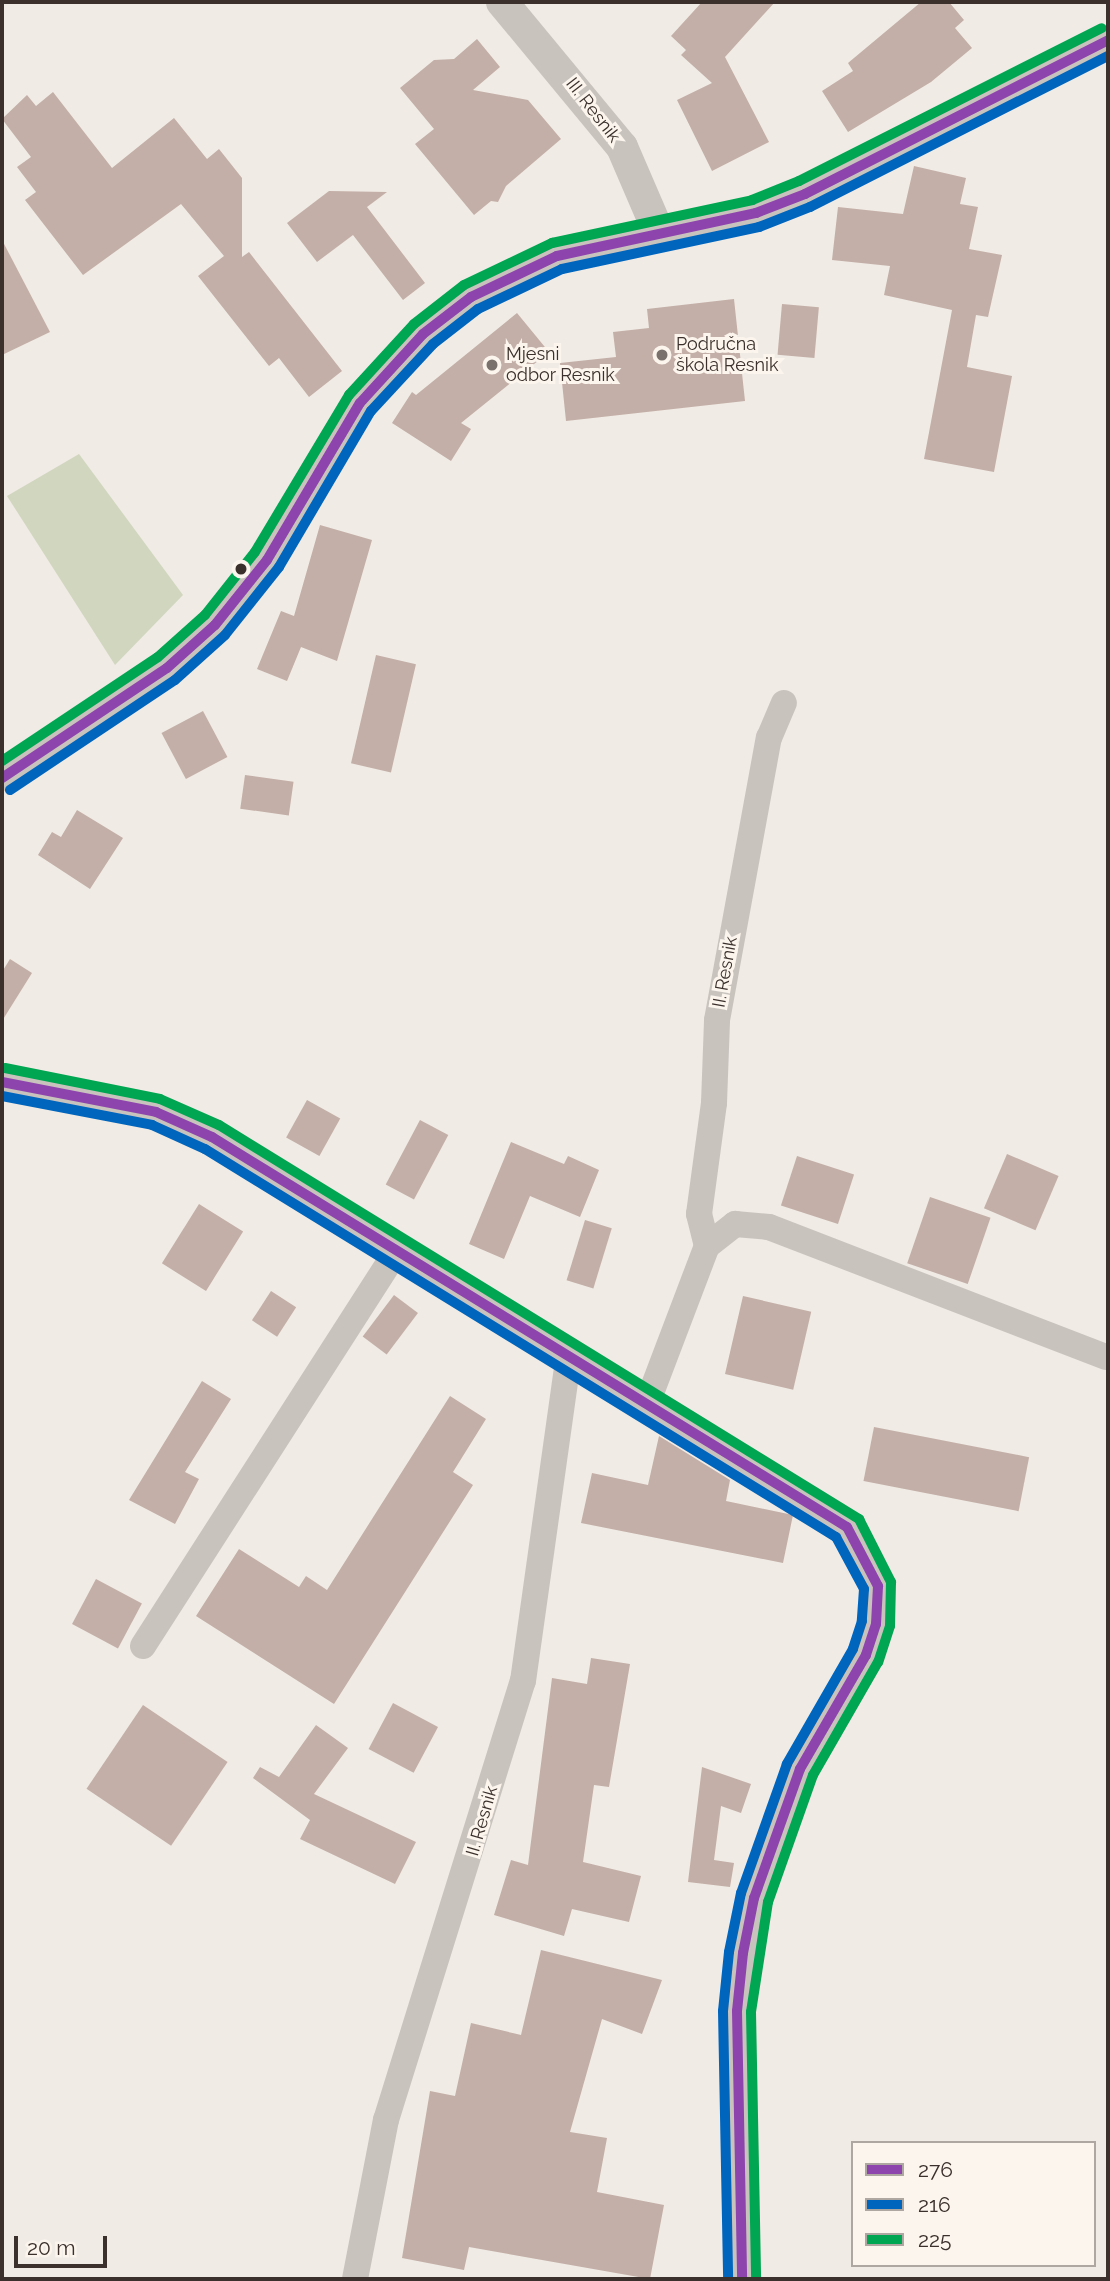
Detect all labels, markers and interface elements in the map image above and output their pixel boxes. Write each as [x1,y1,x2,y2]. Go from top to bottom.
street label: III. Resnik [561,73,625,147]
place label: Područna škola Resnik [676,334,778,376]
place label: Mjesni odbor Resnik [506,344,615,386]
marker: Područna škola Resnik [654,347,670,363]
marker: Mjesni odbor Resnik [484,357,500,373]
unlabelled marker [234,562,248,576]
street label: II. Resnik [708,935,742,1009]
street label: II. Resnik [462,1784,502,1858]
legend [851,2141,1096,2267]
text: 276 [918,2157,953,2182]
text: 216 [918,2192,951,2217]
scale bar [18,2222,110,2266]
text: 225 [918,2227,951,2252]
text: 20 m [27,2235,75,2260]

